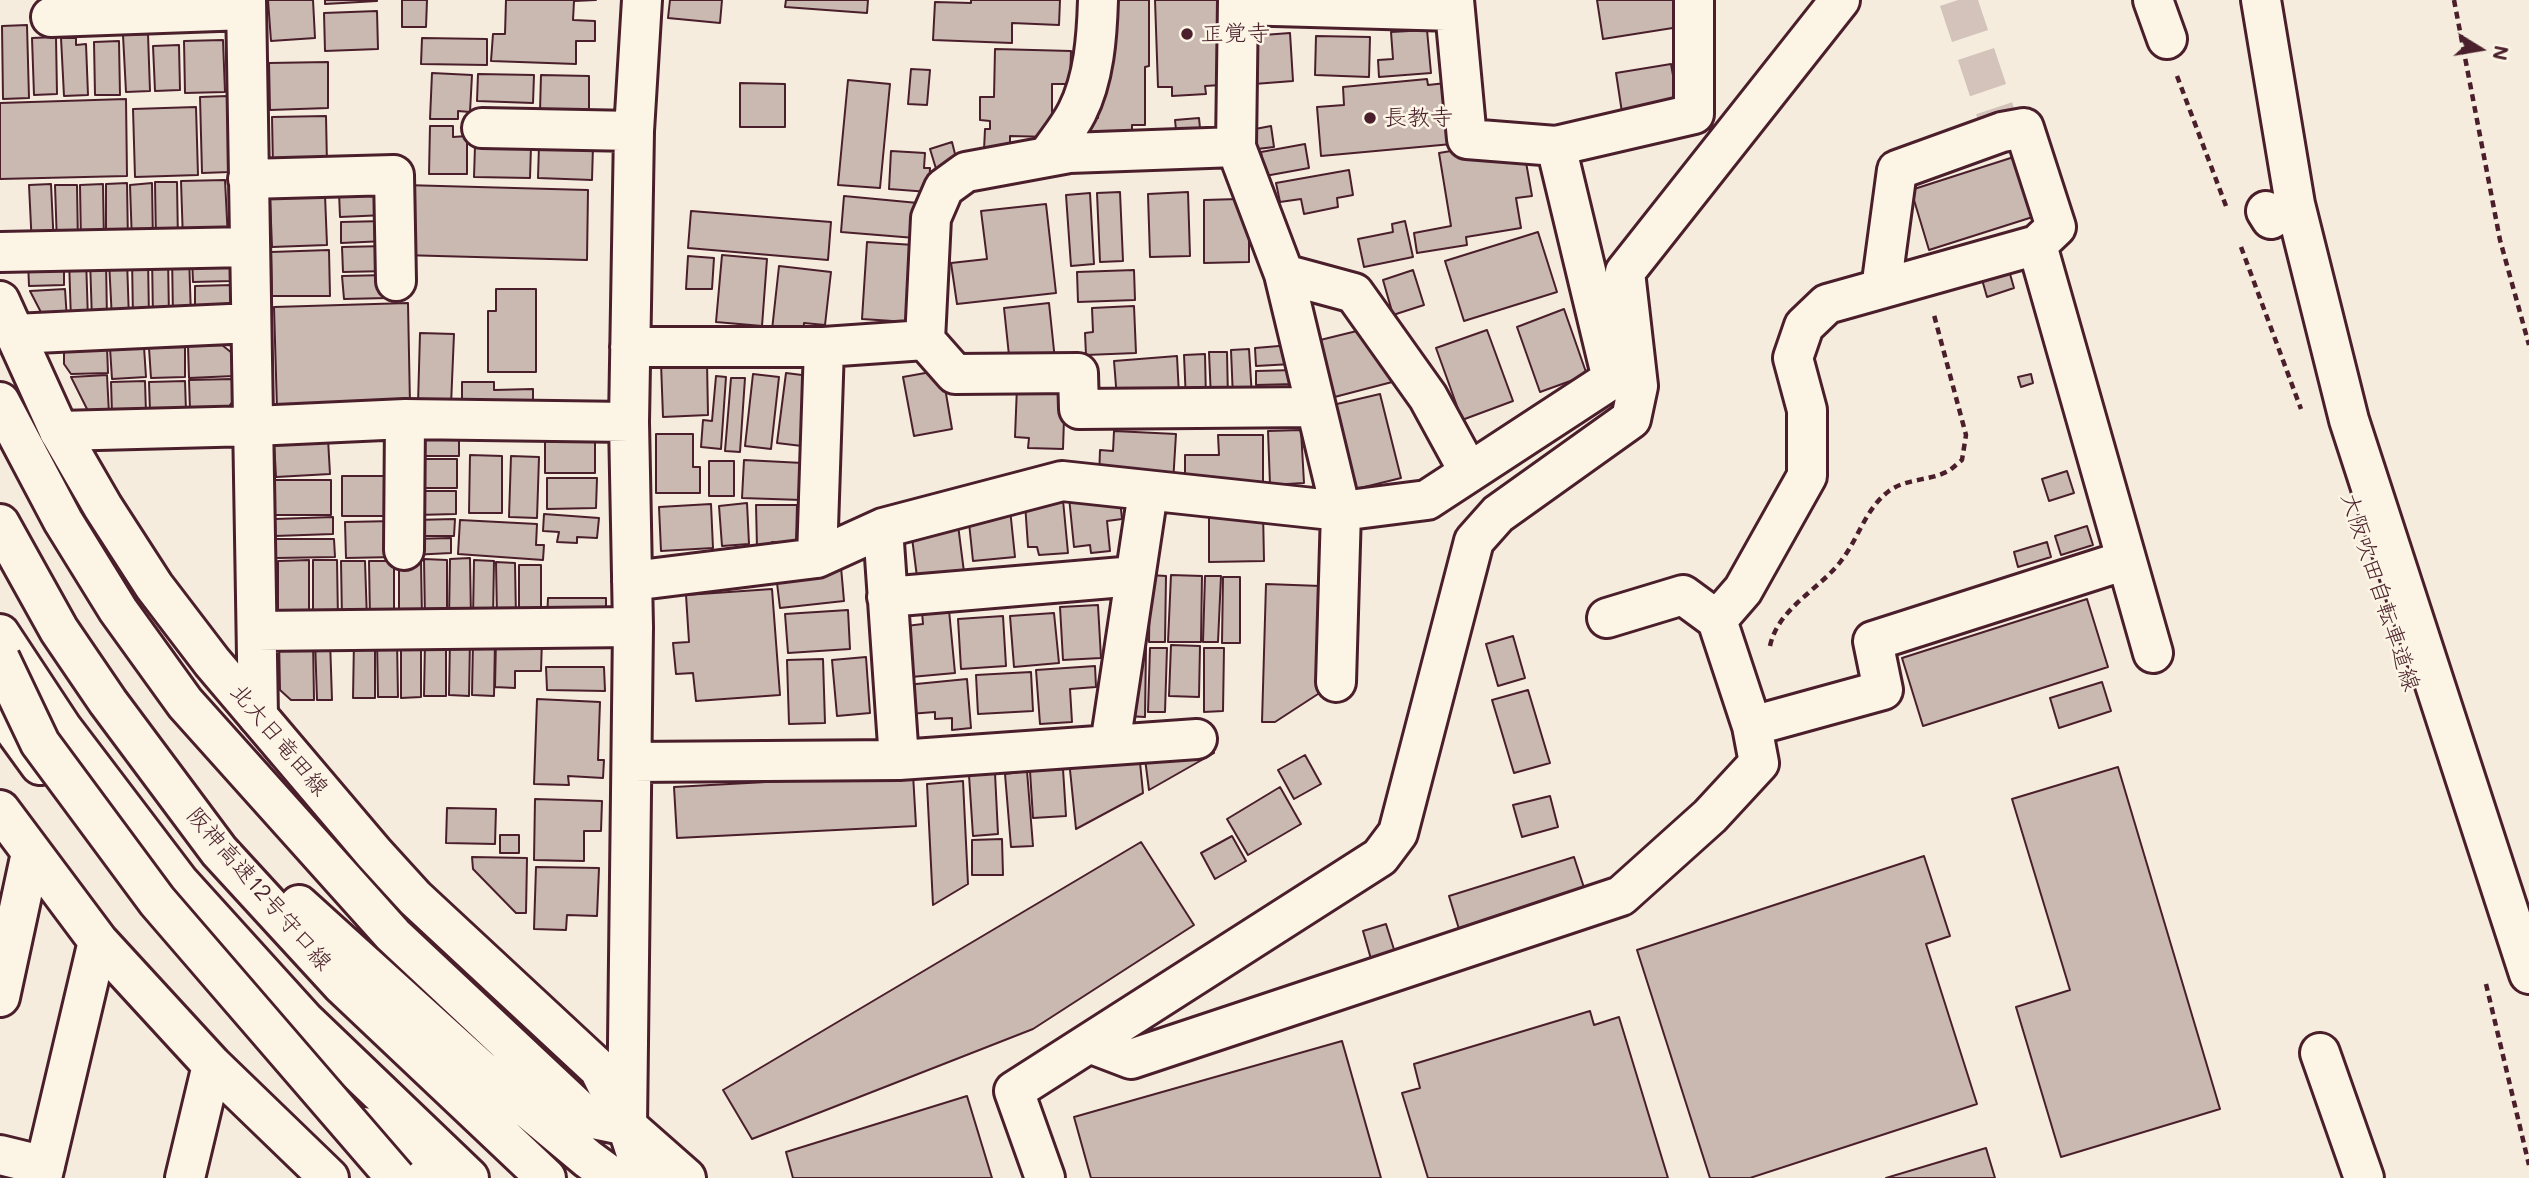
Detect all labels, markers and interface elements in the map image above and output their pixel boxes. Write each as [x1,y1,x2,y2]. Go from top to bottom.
north arrow [2445,14,2515,84]
place label: 正覚寺 [1201,20,1270,48]
marker: 正覚寺 [1179,26,1195,42]
text: N [2487,44,2515,63]
place label: 長教寺 [1384,104,1453,132]
marker: 長教寺 [1362,110,1378,126]
street label: 大阪吹田自転車道線 [2335,489,2425,695]
street label: 北大日竜田線 [224,678,334,802]
street label: 阪神高速12号守口線 [181,802,337,976]

